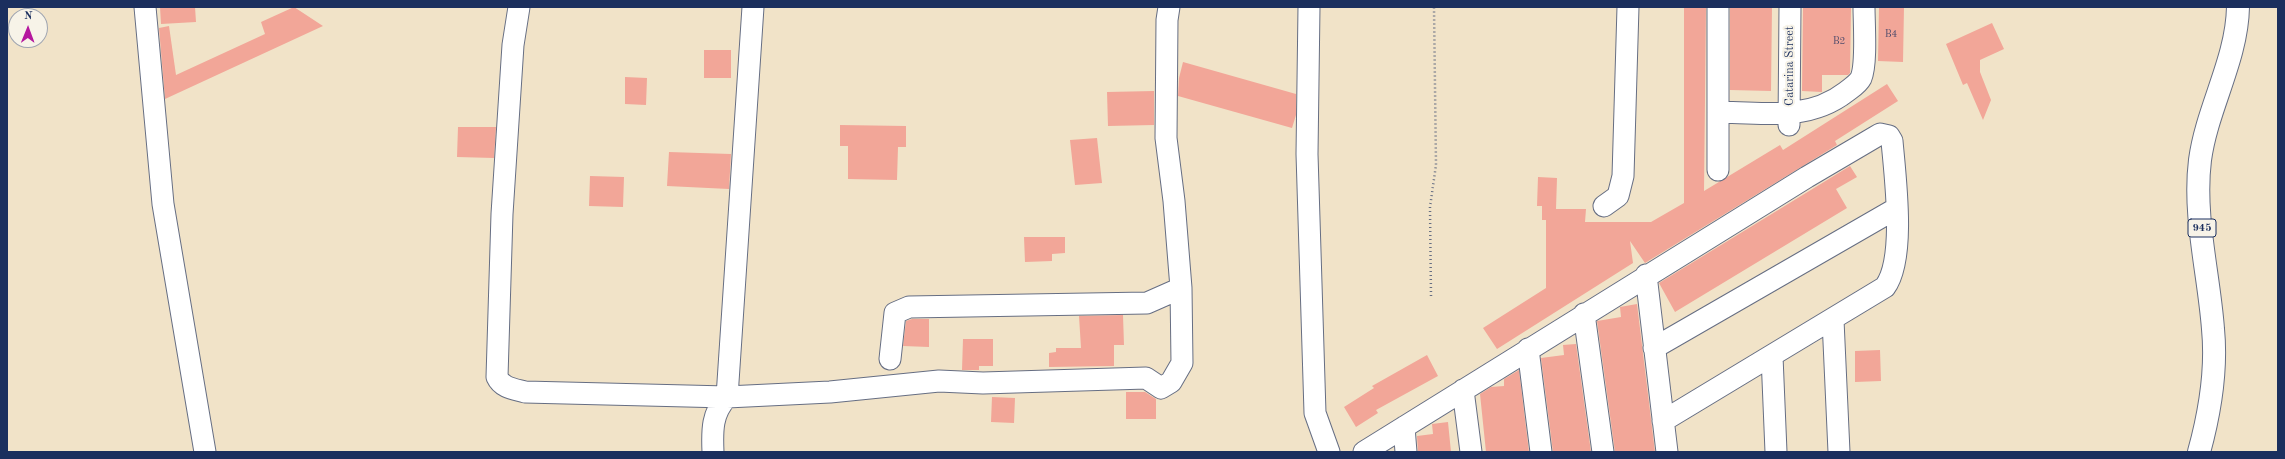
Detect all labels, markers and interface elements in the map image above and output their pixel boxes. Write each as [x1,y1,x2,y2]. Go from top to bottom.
north arrow [8,8,48,48]
text: N [24,11,32,22]
street label: Catarina Street [1783,26,1797,106]
house number: B4 [1885,28,1897,40]
house number: B2 [1833,35,1845,47]
road number: 945 [2188,219,2216,237]

